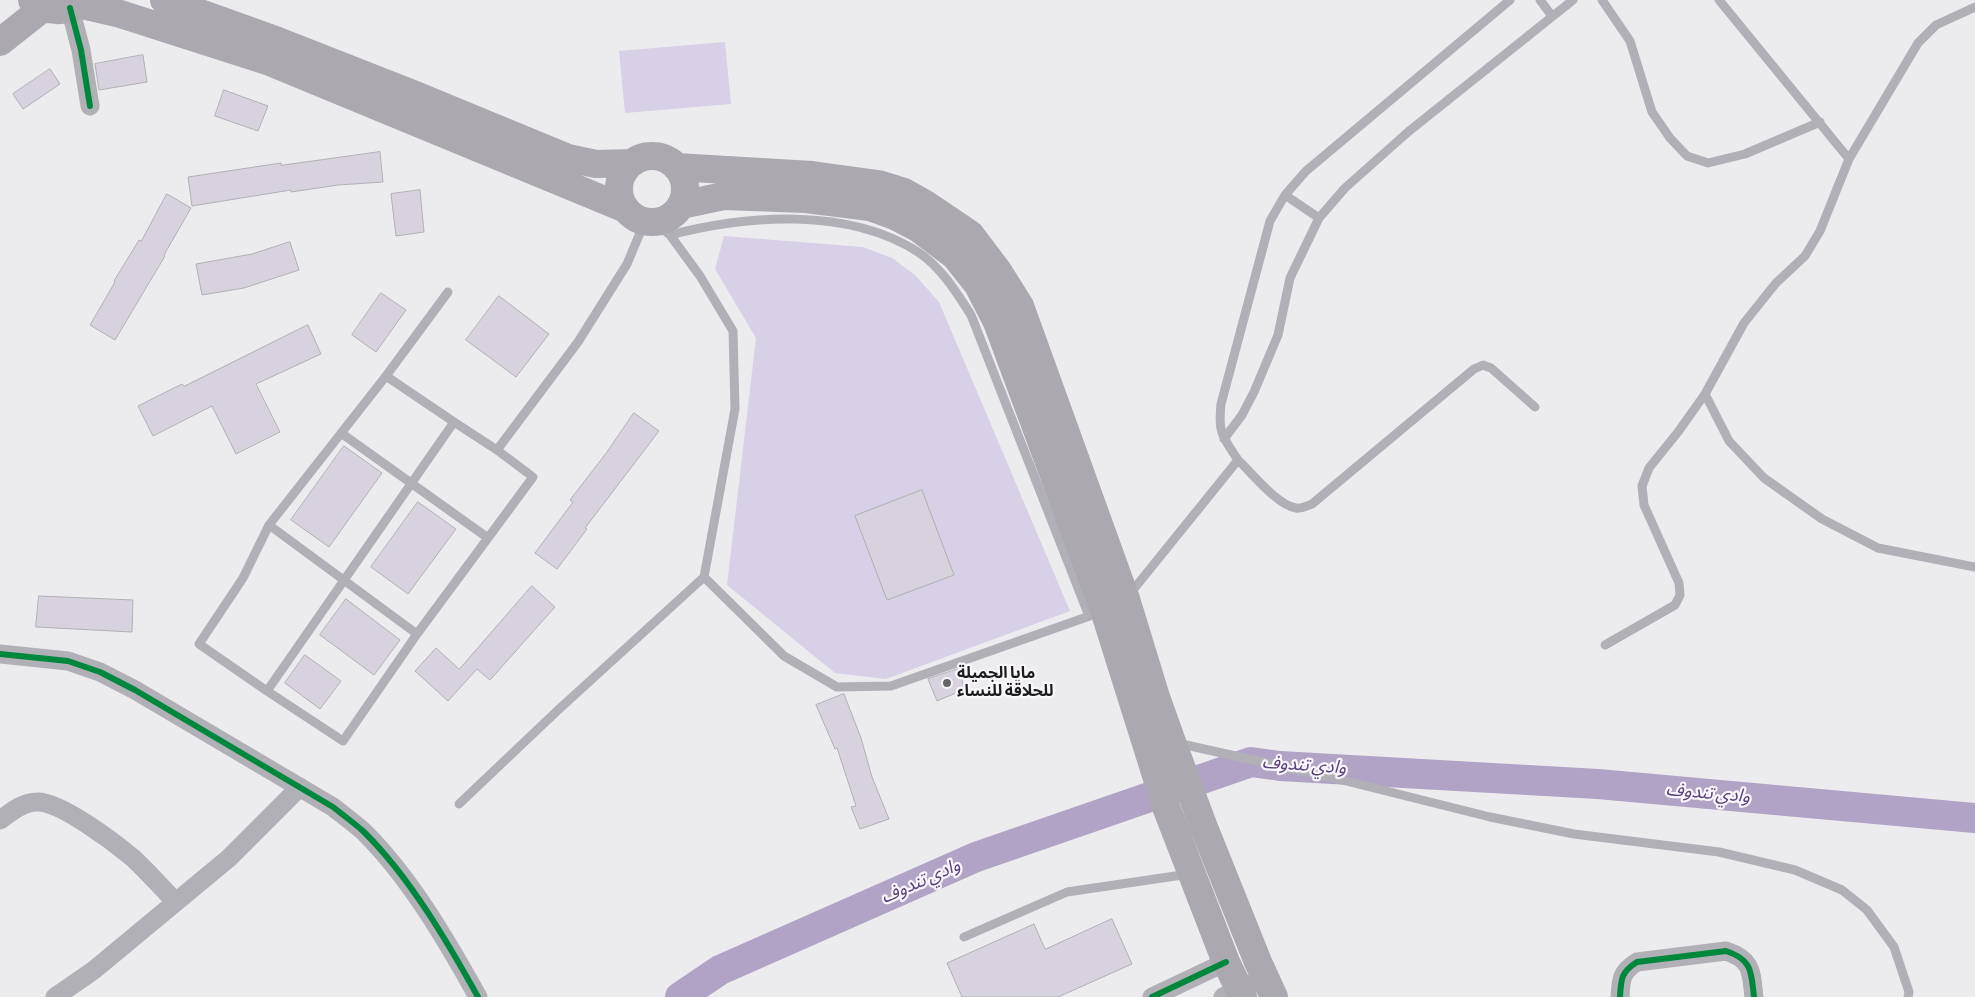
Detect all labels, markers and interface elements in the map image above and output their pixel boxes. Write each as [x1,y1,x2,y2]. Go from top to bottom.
place label: مايا الجميلة للحلاقة للنساء [957,664,1053,702]
marker: مايا الجميلة للحلاقة للنساء [941,677,953,689]
water label: وادي تندوف [1261,752,1347,780]
water label: وادي تندوف [1665,780,1751,808]
water label: وادي تندوف [878,855,964,909]

